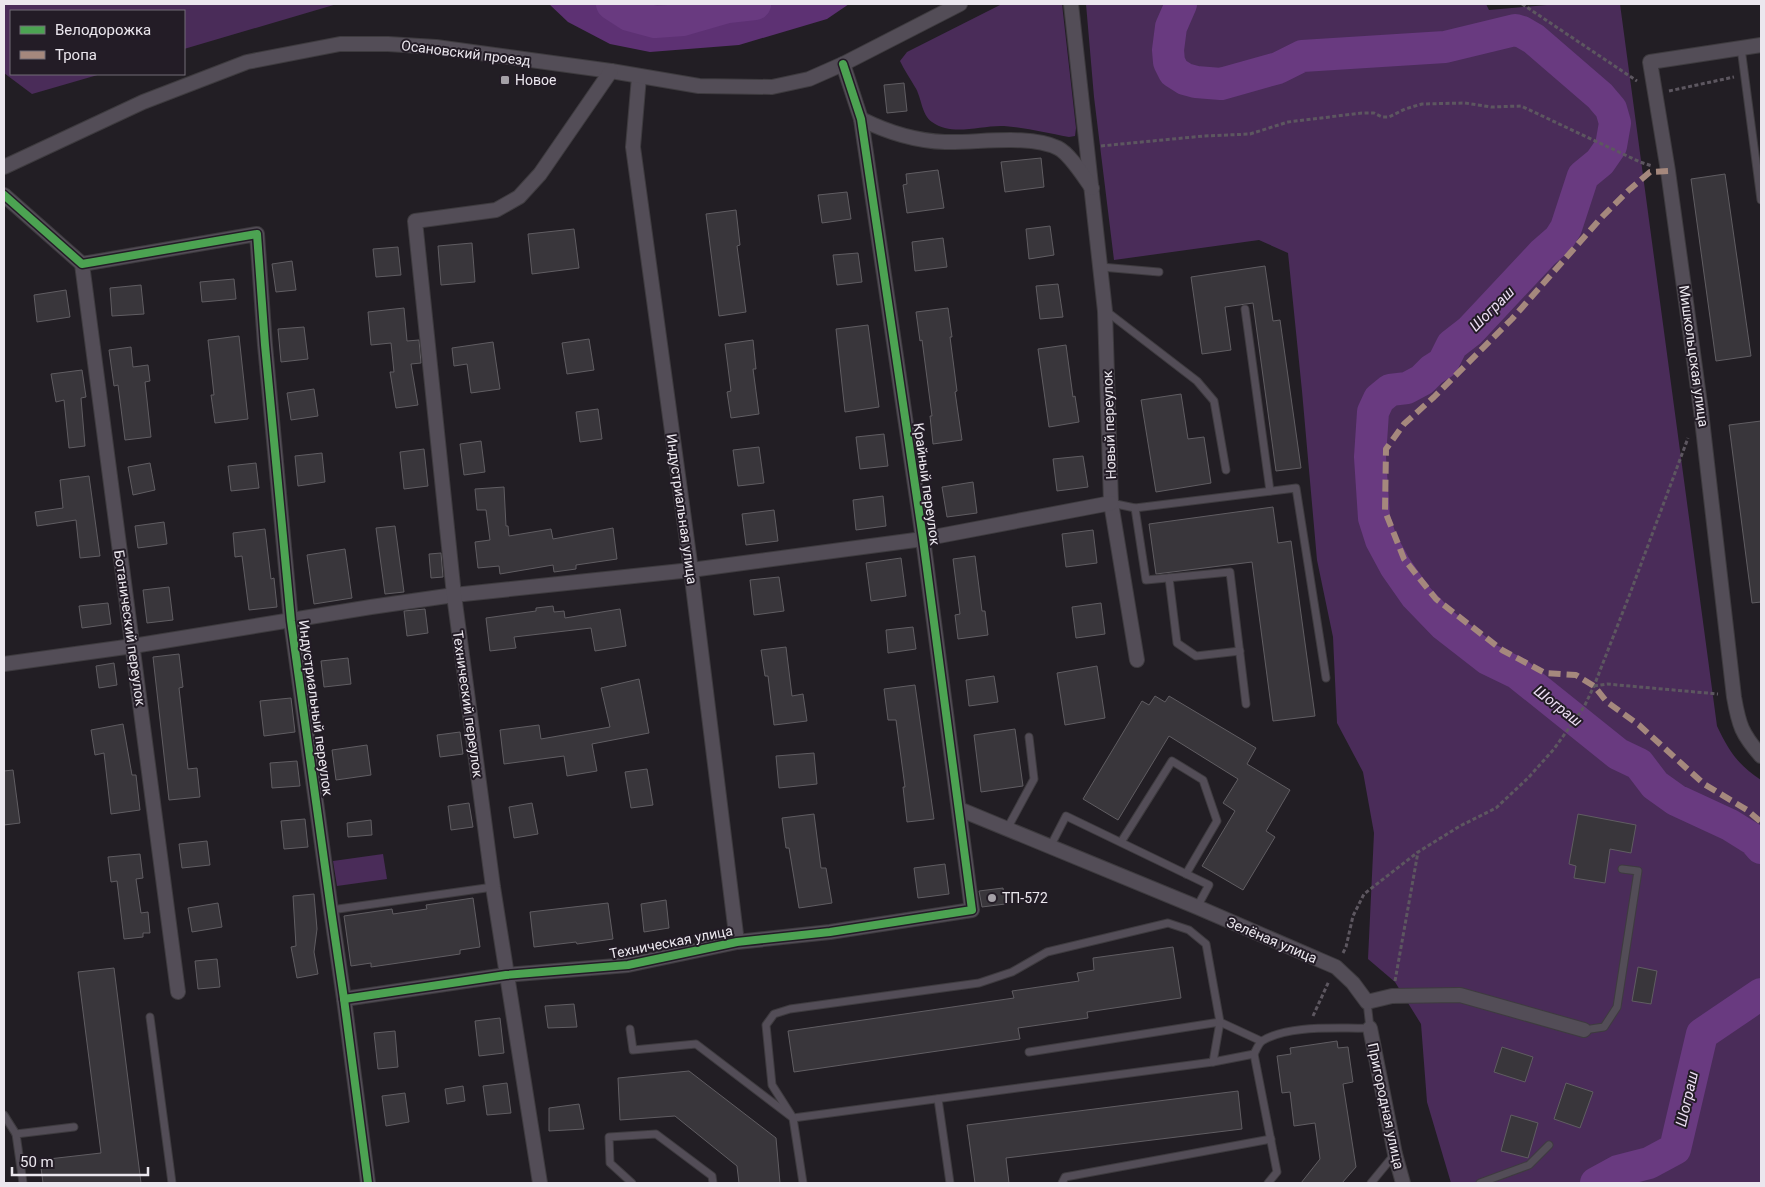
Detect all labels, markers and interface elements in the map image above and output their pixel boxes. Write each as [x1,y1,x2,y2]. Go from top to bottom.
legend [10,10,185,75]
text: Велодорожка [55,21,151,39]
street label: Осановский проезд [400,37,532,69]
text: Тропа [55,46,97,64]
place label: Новое [515,72,556,88]
marker: Новое [499,74,511,86]
water label: Шограш [1466,283,1518,335]
street label: Мишкольцская улица [1676,284,1712,428]
street label: Новый переулок [1099,370,1119,480]
street label: Крайный переулок [910,422,944,547]
street label: Индустриальная улица [664,433,700,585]
street label: Ботанический переулок [111,549,149,707]
street label: Индустриальный переулок [296,619,336,797]
street label: Технический переулок [450,629,486,779]
water label: Шограш [1530,682,1586,730]
place label: ТП-572 [1002,890,1048,906]
marker: ТП-572 [986,892,998,904]
street label: Зелёная улица [1224,914,1320,966]
street label: Техническая улица [608,922,734,962]
street label: Пригородная улица [1365,1041,1407,1171]
water label: Шограш [1672,1069,1702,1128]
scale bar [12,1144,149,1176]
text: 50 m [20,1153,54,1171]

